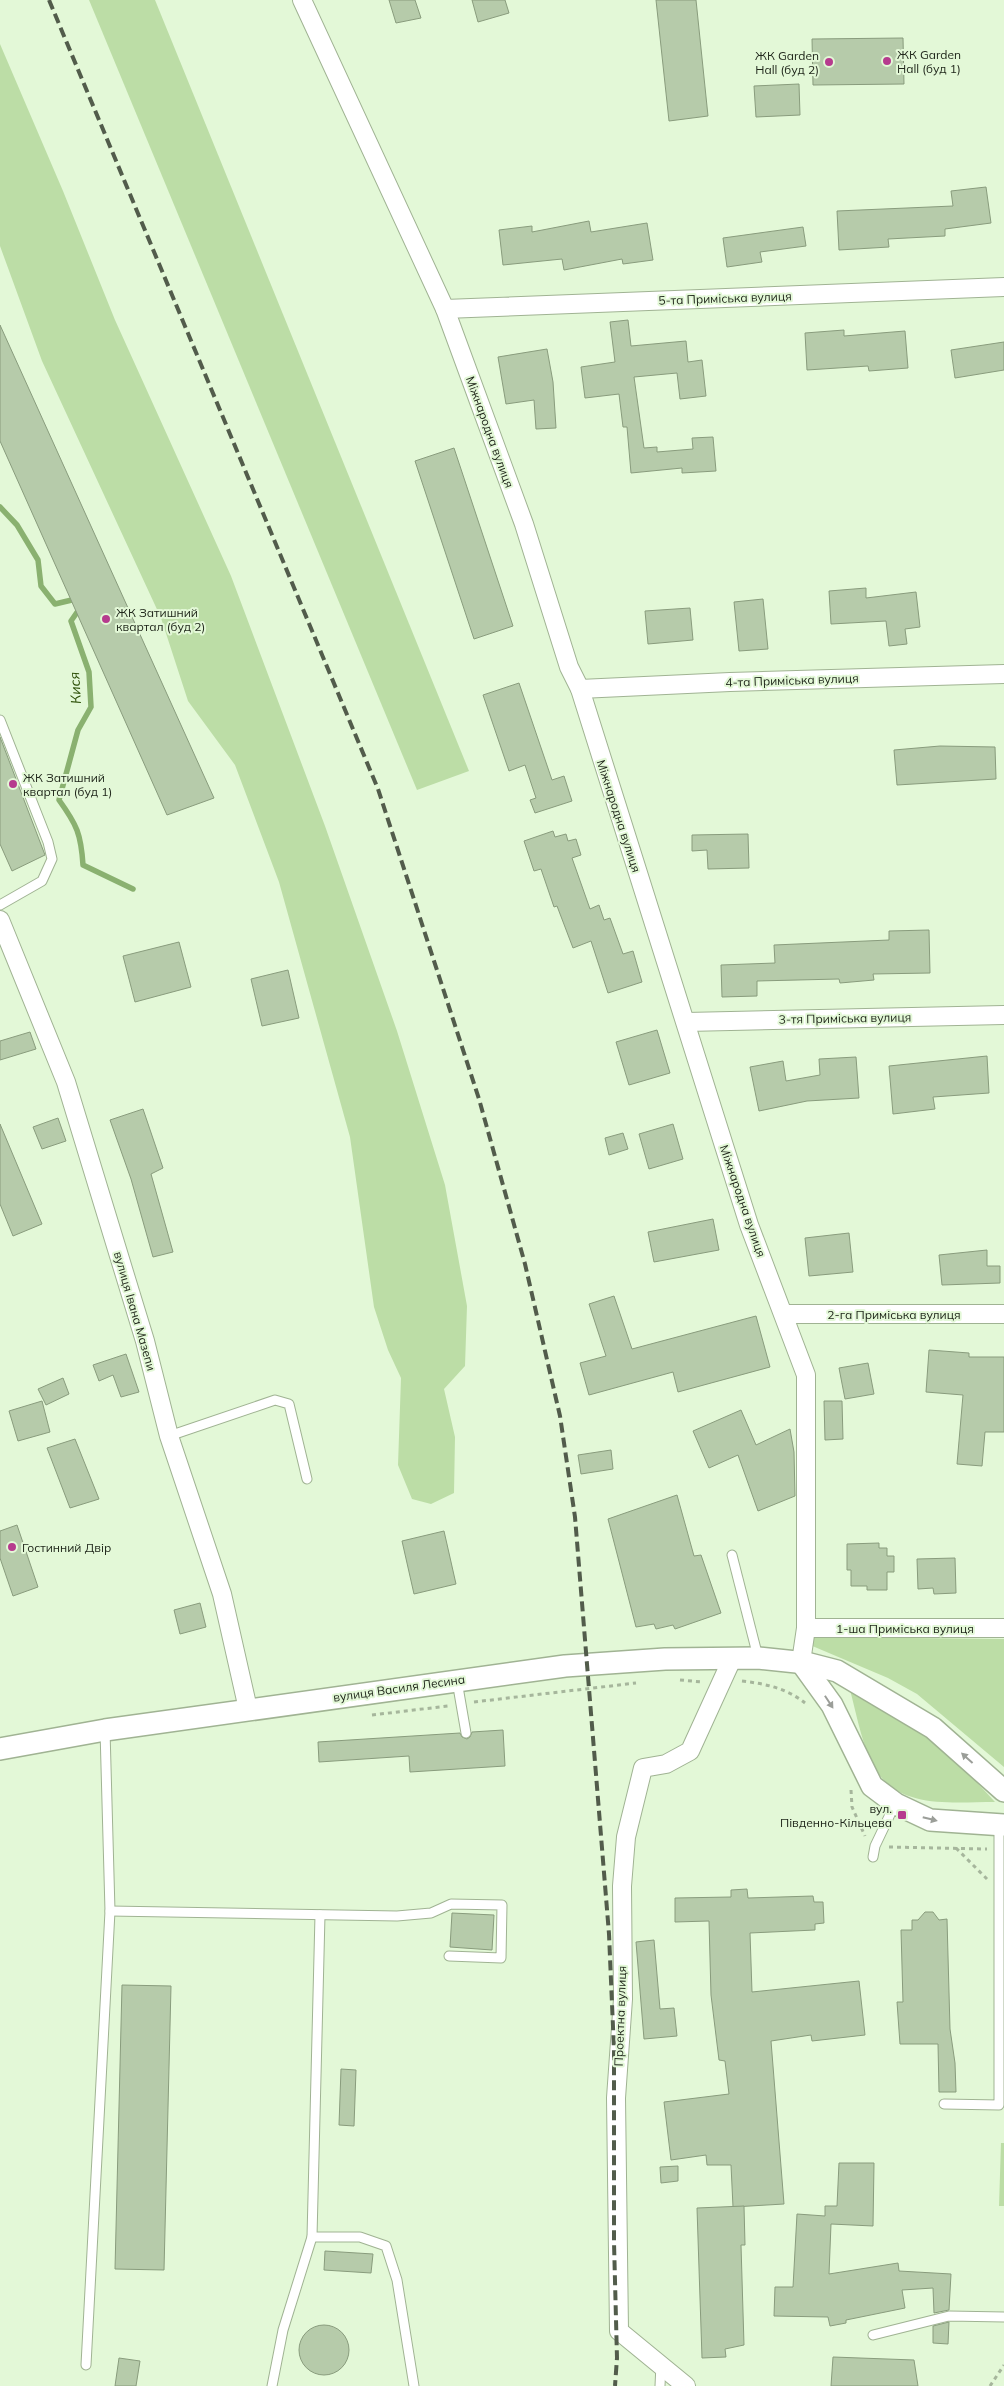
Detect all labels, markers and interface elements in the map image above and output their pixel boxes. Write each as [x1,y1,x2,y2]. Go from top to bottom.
place label: ЖК Garden Hall (буд 1) [897,47,961,76]
place label: ЖК Garden Hall (буд 2) [755,48,819,77]
marker: ЖК Garden Hall (буд 1) [881,55,893,67]
marker: ЖК Garden Hall (буд 2) [823,56,835,68]
street label: 5-та Приміська вулиця [658,288,792,308]
street label: Міжнародна вулиця [463,374,517,490]
place label: ЖК Затишний квартал (буд 2) [116,605,205,634]
marker: ЖК Затишний квартал (буд 2) [100,613,112,625]
street label: 4-та Приміська вулиця [725,670,859,690]
water label: Кися [65,671,85,705]
street label: Міжнародна вулиця [594,758,644,874]
place label: ЖК Затишний квартал (буд 1) [23,770,112,799]
marker: ЖК Затишний квартал (буд 1) [7,778,19,790]
street label: 3-тя Приміська вулиця [779,1009,911,1027]
street label: Міжнародна вулиця [717,1143,769,1259]
street label: вулиця Івана Мазепи [111,1250,159,1372]
street label: 2-га Приміська вулиця [827,1307,961,1322]
place label: Гостинний Двір [22,1540,111,1555]
marker: Гостинний Двір [6,1541,18,1553]
street label: 1-ша Приміська вулиця [836,1621,974,1636]
street label: вулиця Василя Лесина [332,1671,466,1705]
one-way arrow [824,1695,834,1708]
one-way arrow [962,1752,974,1764]
place label: вул. Південно-Кільцева [780,1801,892,1830]
marker: вул. Південно-Кільцева [896,1809,908,1821]
one-way arrow [923,1815,938,1823]
street label: Проектна вулиця [611,1965,629,2067]

